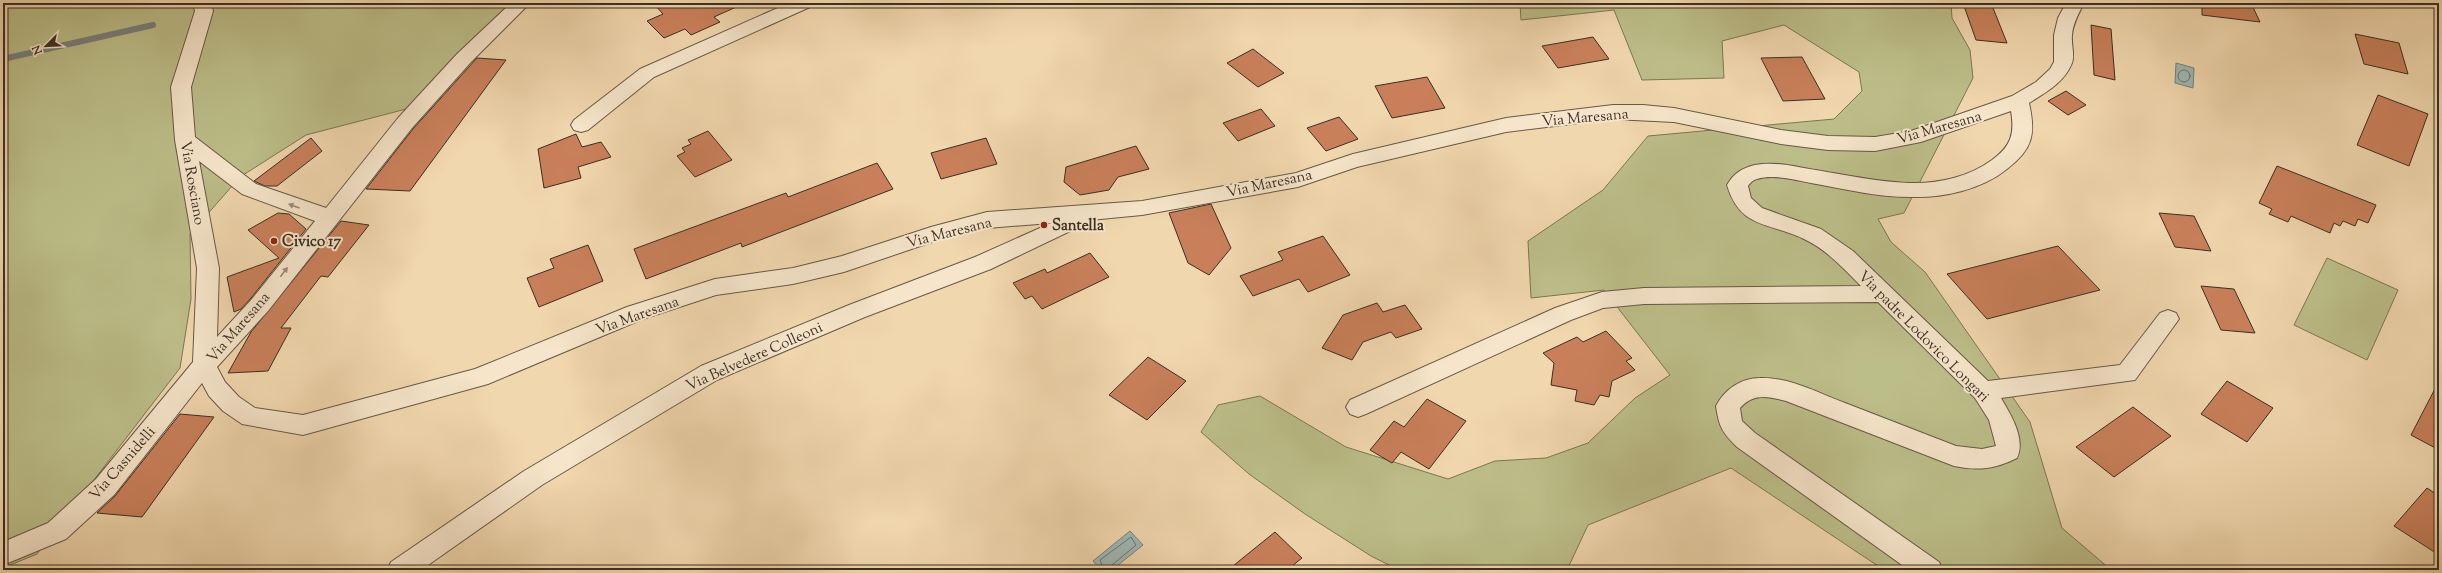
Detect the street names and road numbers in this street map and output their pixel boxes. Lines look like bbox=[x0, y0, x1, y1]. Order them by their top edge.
street label: Via Maresana bbox=[1541, 104, 1630, 133]
street label: Via Maresana bbox=[1895, 106, 1984, 151]
street label: Via Rosciano bbox=[174, 140, 209, 227]
street label: Via Maresana bbox=[1224, 165, 1314, 204]
street label: Via Maresana bbox=[904, 213, 994, 254]
street label: Via padre Lodovico Longari bbox=[1853, 267, 1993, 407]
street label: Via Maresana bbox=[203, 288, 276, 368]
street label: Via Maresana bbox=[593, 292, 682, 341]
street label: Via Belvedere Colleoni bbox=[683, 318, 826, 397]
street label: Via Casnidelli bbox=[85, 423, 161, 505]

